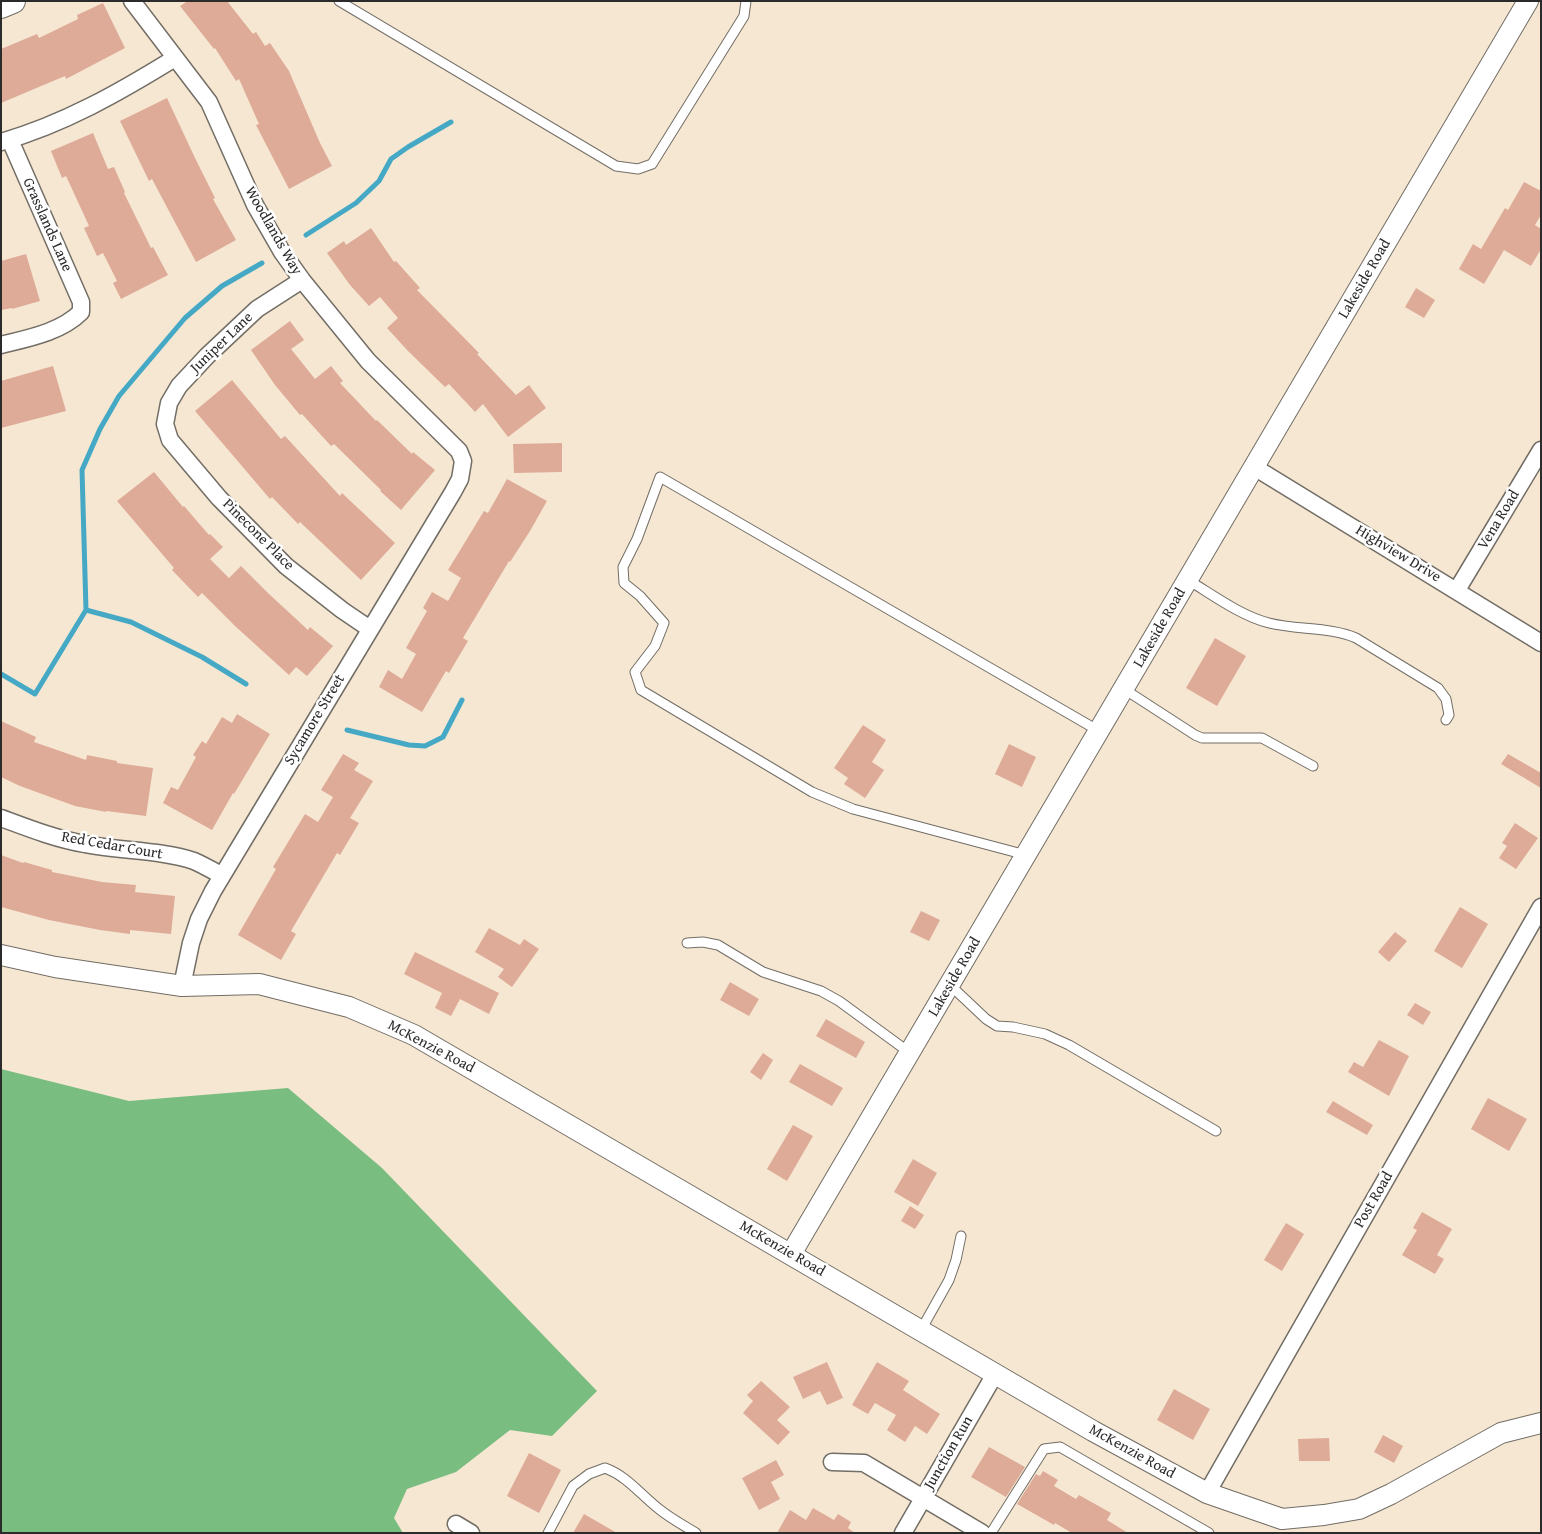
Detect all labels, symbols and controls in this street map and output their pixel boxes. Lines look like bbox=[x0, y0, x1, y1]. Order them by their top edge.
street label: Grasslands Lane bbox=[18, 175, 76, 275]
street label: Woodlands Way bbox=[240, 184, 306, 278]
street label: Lakeside Road bbox=[1335, 236, 1395, 322]
street label: Juniper Lane bbox=[187, 309, 257, 377]
street label: Vena Road bbox=[1474, 487, 1524, 553]
street label: Pinecone Place bbox=[218, 495, 298, 575]
street label: Highview Drive bbox=[1352, 521, 1444, 587]
street label: Lakeside Road bbox=[1130, 585, 1190, 671]
street label: Sycamore Street bbox=[281, 671, 349, 769]
street label: Red Cedar Court bbox=[60, 828, 164, 864]
street label: Lakeside Road bbox=[925, 934, 985, 1020]
street label: McKenzie Road bbox=[384, 1017, 478, 1077]
street label: Post Road bbox=[1351, 1169, 1397, 1231]
street label: McKenzie Road bbox=[736, 1217, 828, 1281]
street label: Junction Run bbox=[921, 1413, 977, 1493]
street label: McKenzie Road bbox=[1086, 1421, 1178, 1483]

